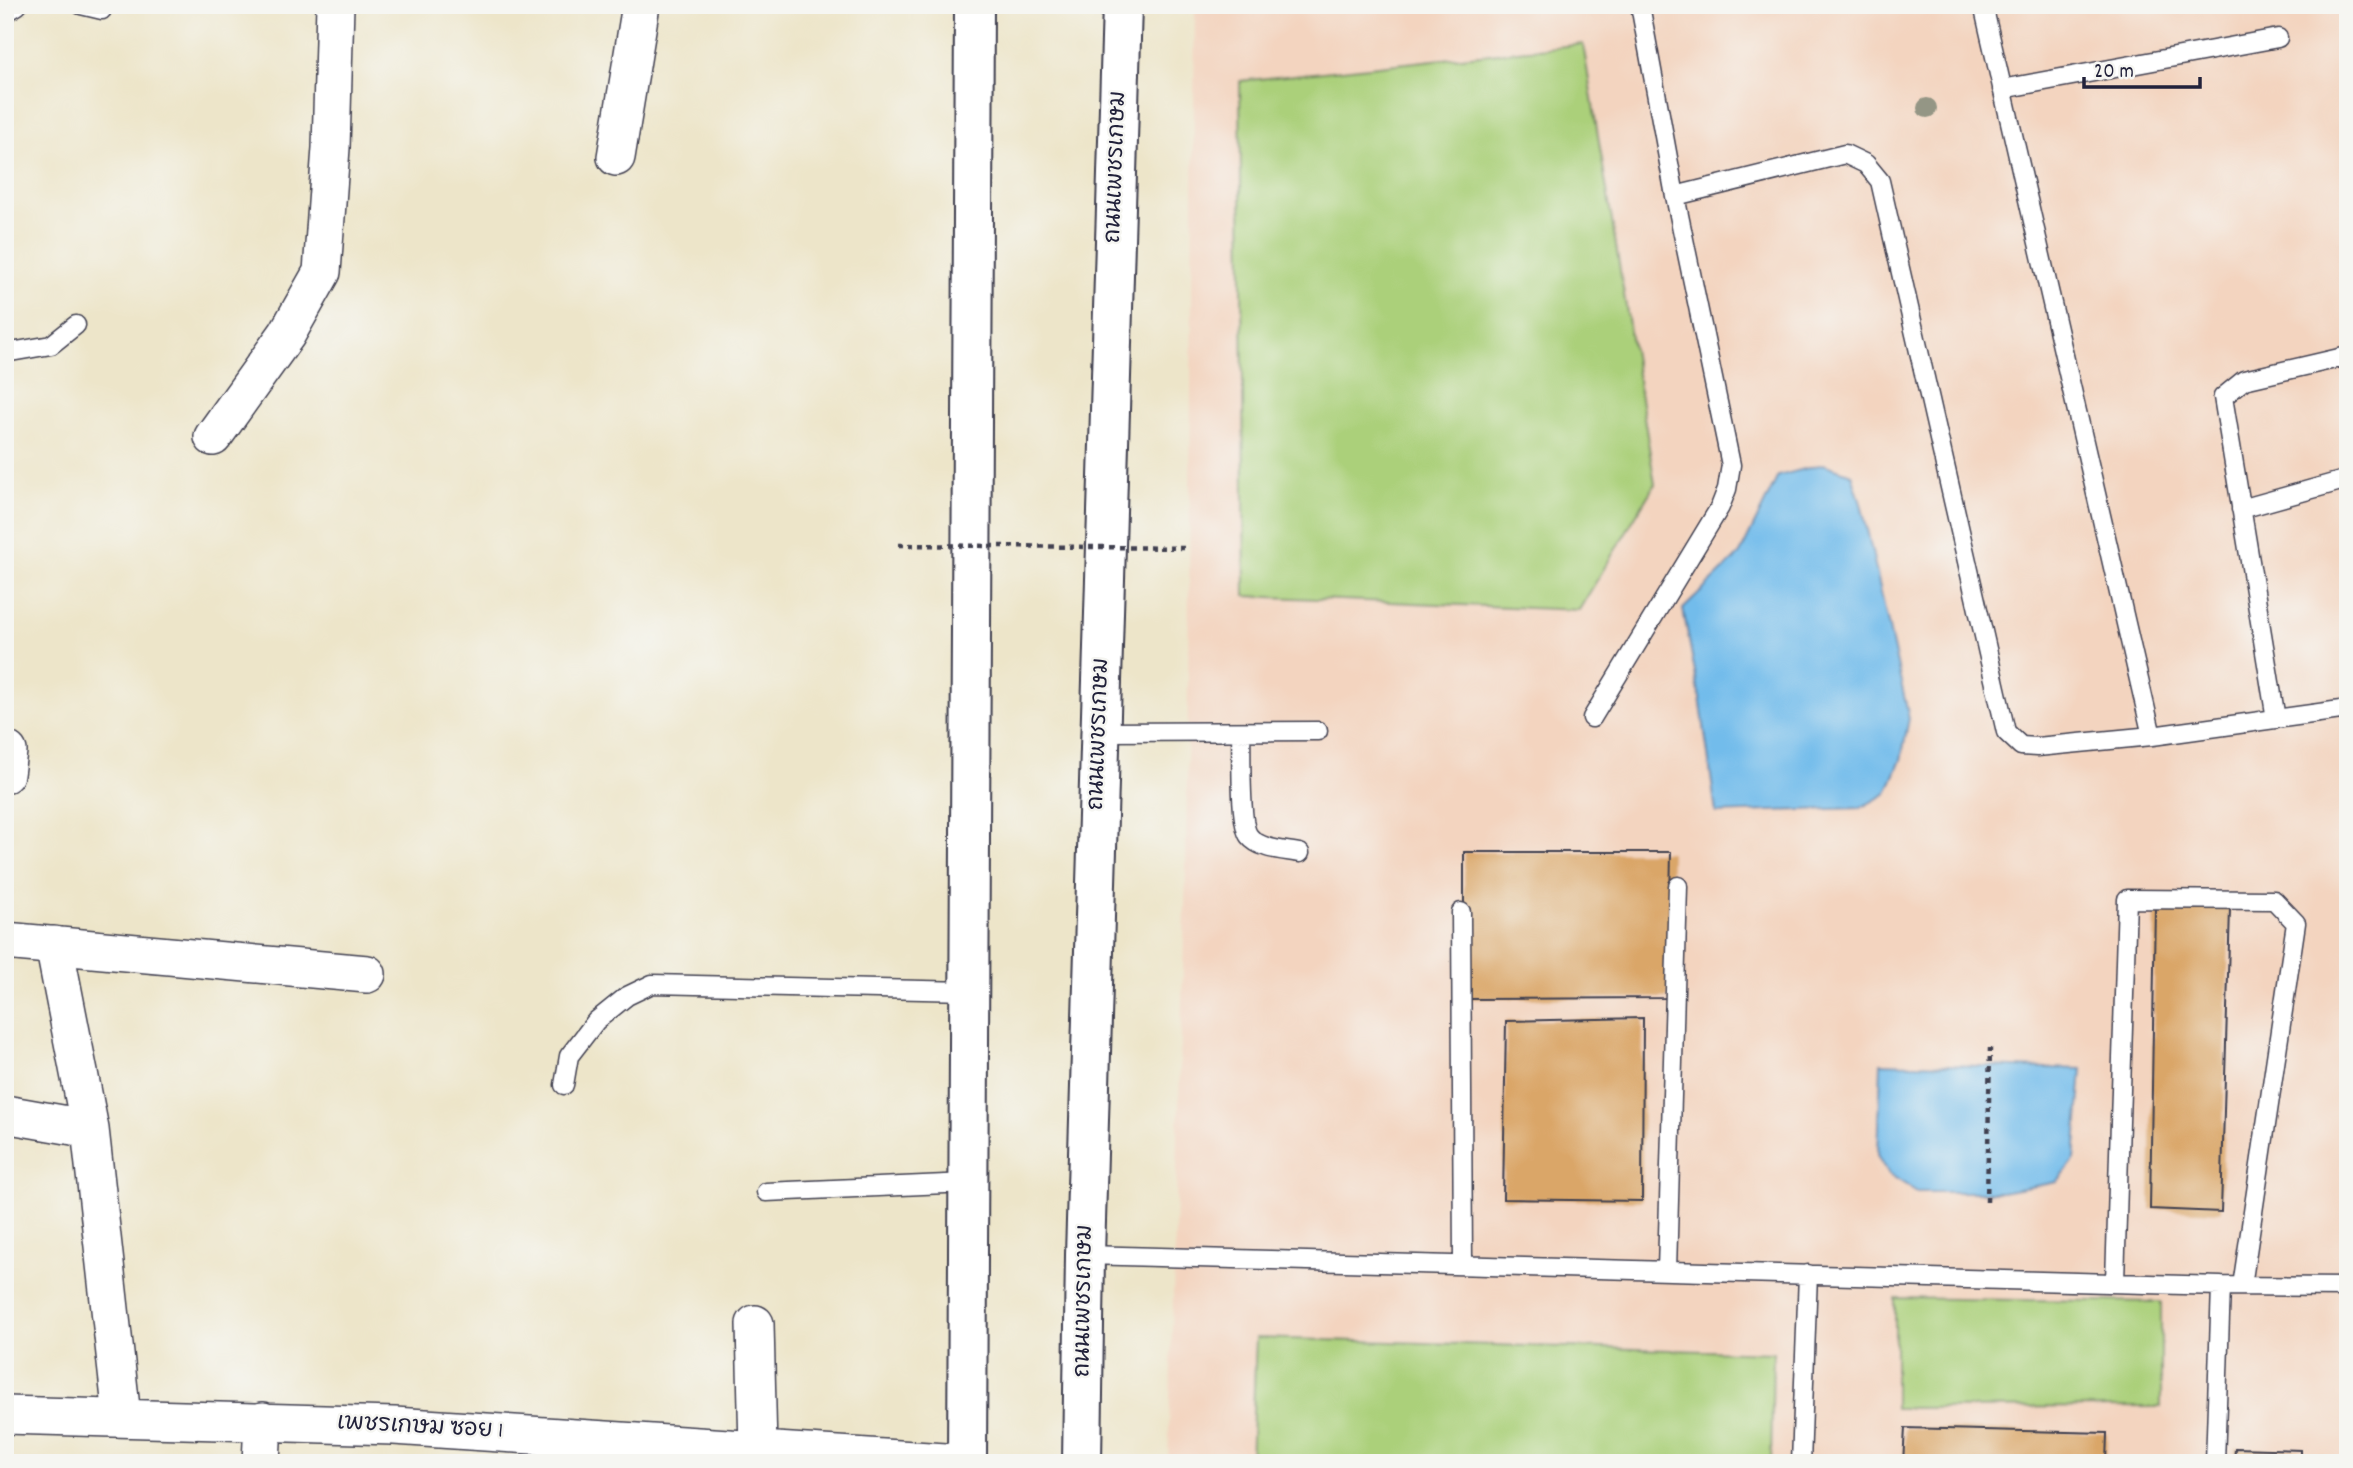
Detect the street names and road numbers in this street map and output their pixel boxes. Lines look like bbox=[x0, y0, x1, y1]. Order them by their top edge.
street label: ถนนเพชรเกษม bbox=[1098, 90, 1136, 244]
street label: ถนนเพชรเกษม bbox=[1081, 657, 1119, 811]
street label: ถนนเพชรเกษม bbox=[1067, 1224, 1103, 1378]
street label: เพชรเกษม ซอย 1 bbox=[336, 1407, 504, 1449]

